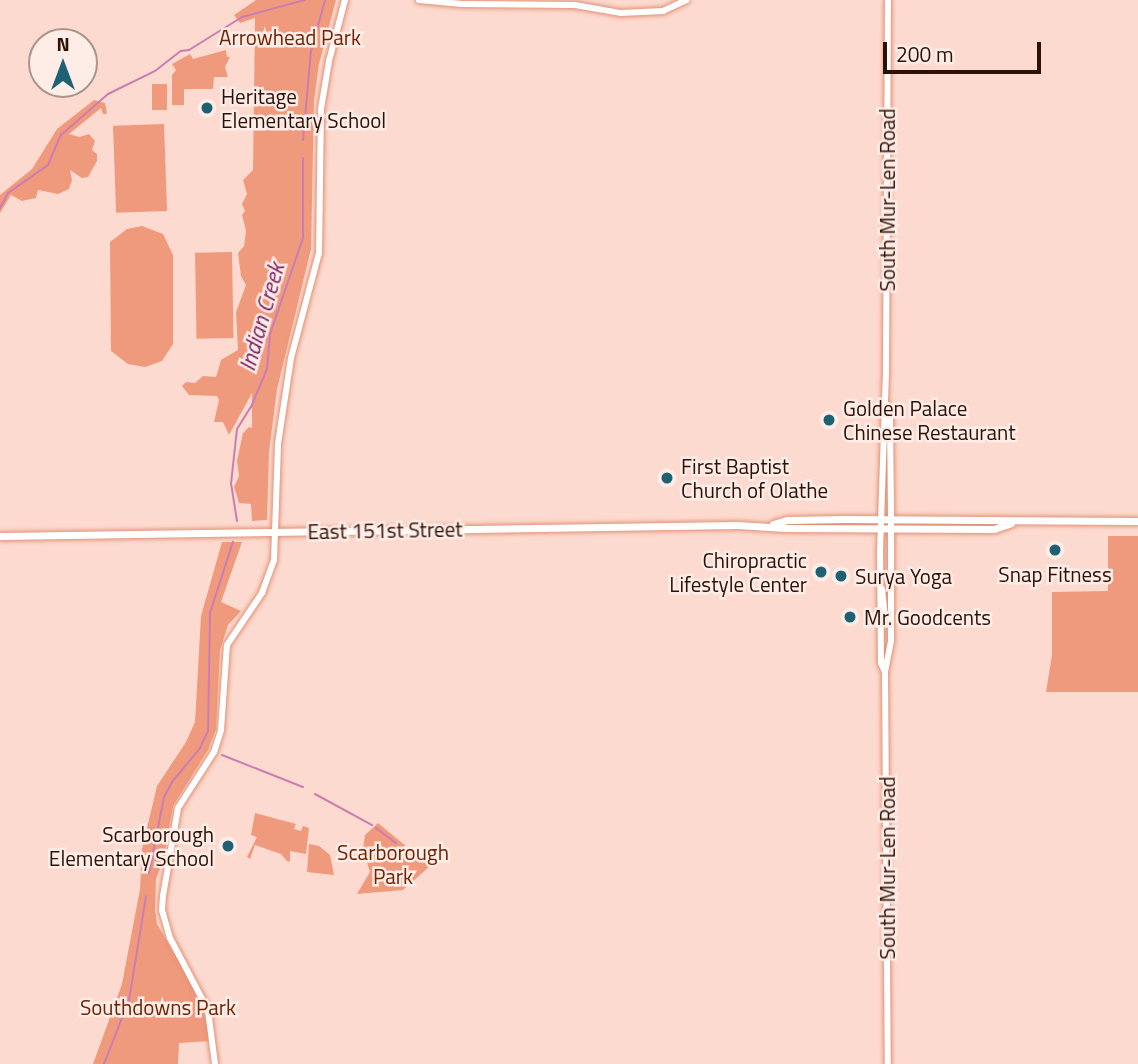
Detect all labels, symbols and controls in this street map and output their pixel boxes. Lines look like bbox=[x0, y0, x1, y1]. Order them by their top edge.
park label: Arrowhead Park bbox=[219, 24, 361, 50]
north arrow bbox=[28, 28, 98, 98]
scale bar bbox=[886, 28, 1044, 72]
text: N bbox=[56, 29, 70, 58]
text: 200 m bbox=[896, 38, 953, 70]
place label: Heritage Elementary School bbox=[221, 83, 386, 133]
marker: Heritage Elementary School bbox=[199, 100, 215, 116]
street label: South Mur-Len Road bbox=[874, 108, 900, 292]
water label: Indian Creek bbox=[233, 260, 291, 374]
place label: Golden Palace Chinese Restaurant bbox=[843, 395, 1016, 445]
marker: Golden Palace Chinese Restaurant bbox=[821, 412, 837, 428]
place label: First Baptist Church of Olathe bbox=[681, 453, 828, 503]
marker: First Baptist Church of Olathe bbox=[659, 470, 675, 486]
street label: East 151st Street bbox=[307, 516, 463, 544]
marker: Snap Fitness bbox=[1047, 542, 1063, 558]
place label: Chiropractic Lifestyle Center bbox=[669, 547, 807, 597]
place label: Snap Fitness bbox=[998, 561, 1112, 587]
place label: Surya Yoga bbox=[855, 563, 952, 589]
marker: Chiropractic Lifestyle Center bbox=[813, 564, 829, 580]
marker: Surya Yoga bbox=[833, 568, 849, 584]
place label: Mr. Goodcents bbox=[864, 604, 991, 630]
marker: Mr. Goodcents bbox=[842, 609, 858, 625]
street label: South Mur-Len Road bbox=[874, 776, 900, 960]
place label: Scarborough Elementary School bbox=[49, 821, 214, 871]
marker: Scarborough Elementary School bbox=[220, 838, 236, 854]
park label: Scarborough Park bbox=[337, 839, 449, 889]
park label: Southdowns Park bbox=[80, 994, 236, 1020]

